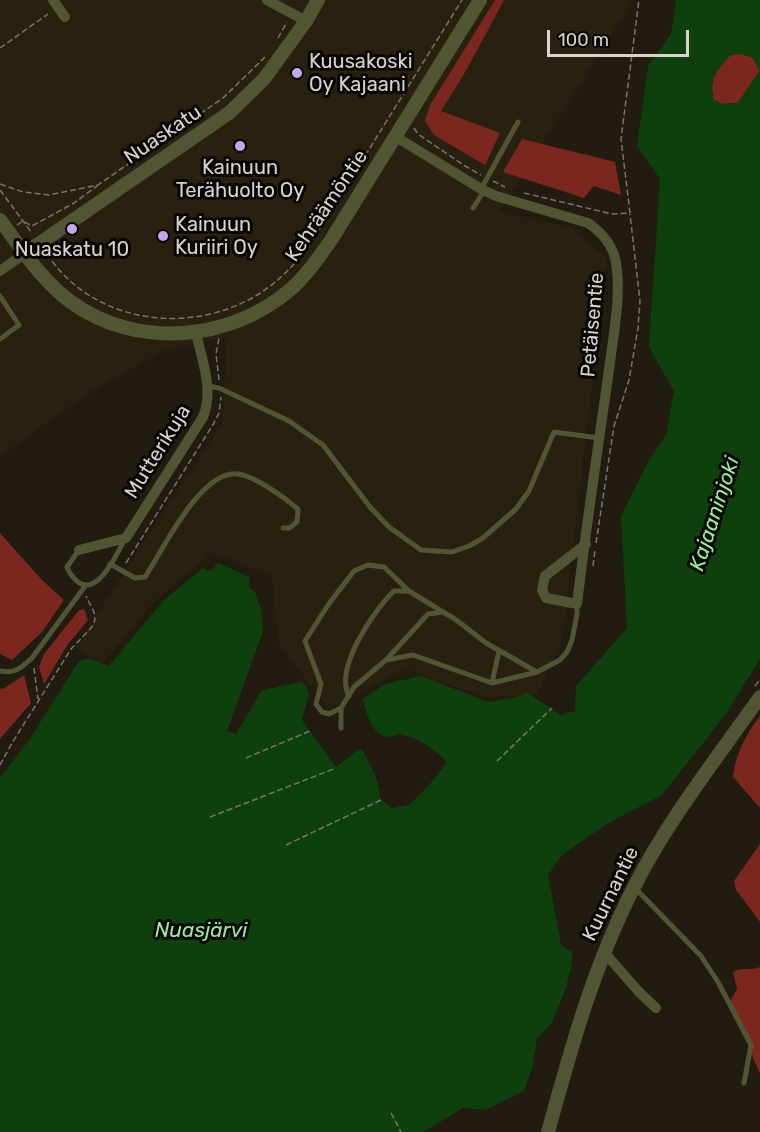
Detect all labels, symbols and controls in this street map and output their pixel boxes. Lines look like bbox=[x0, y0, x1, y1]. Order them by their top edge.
scale bar bbox=[550, 18, 692, 56]
text: 100 m bbox=[558, 29, 609, 51]
place label: Kuusakoski Oy Kajaani bbox=[309, 50, 413, 97]
marker: Kuusakoski Oy Kajaani bbox=[290, 66, 304, 80]
street label: Nuaskatu bbox=[120, 100, 206, 170]
marker: Kainuun Terähuolto Oy bbox=[233, 139, 247, 153]
street label: Kehräämöntie bbox=[281, 146, 373, 266]
place label: Kainuun Terähuolto Oy bbox=[176, 156, 304, 203]
place label: Kainuun Kuriiri Oy bbox=[175, 213, 258, 260]
marker: Nuaskatu 10 bbox=[65, 222, 79, 236]
marker: Kainuun Kuriiri Oy bbox=[156, 229, 170, 243]
place label: Nuaskatu 10 bbox=[15, 238, 129, 262]
street label: Petäisentie bbox=[576, 272, 610, 378]
street label: Mutterikuja bbox=[120, 401, 196, 503]
water label: Kajaaninjoki bbox=[685, 454, 745, 574]
street label: Kuurnantie bbox=[578, 843, 644, 945]
water label: Nuasjärvi bbox=[155, 918, 247, 944]

